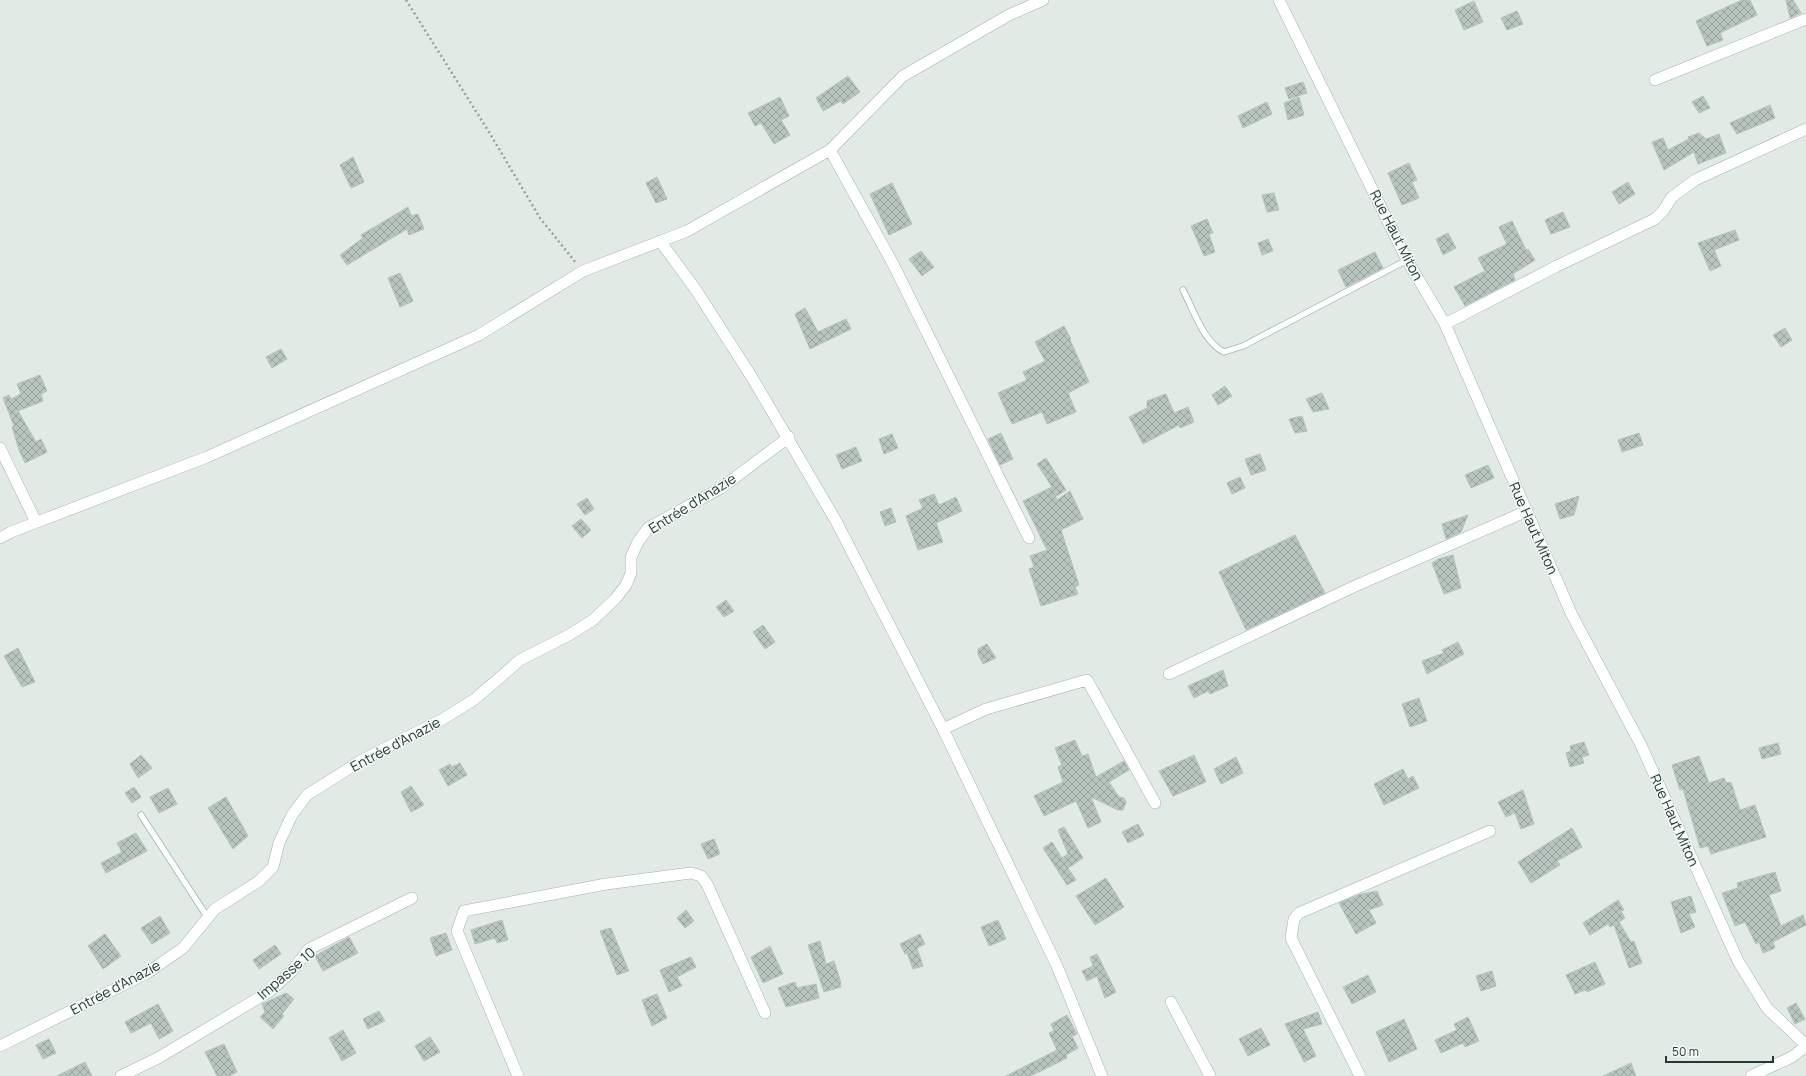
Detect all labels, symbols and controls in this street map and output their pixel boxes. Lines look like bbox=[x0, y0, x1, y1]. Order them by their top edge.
street label: Rue Haut Miton bbox=[1366, 187, 1428, 283]
street label: Entrée d'Anazie bbox=[645, 469, 739, 537]
street label: Rue Haut Miton bbox=[1505, 479, 1563, 577]
street label: Entrée d'Anazie bbox=[347, 712, 443, 776]
street label: Rue Haut Miton bbox=[1646, 771, 1704, 869]
street label: Impasse 10 bbox=[253, 943, 319, 1003]
street label: Entrée d'Anazie bbox=[67, 955, 163, 1019]
scale bar bbox=[1666, 1038, 1773, 1064]
text: 50 m bbox=[1672, 1043, 1699, 1060]

